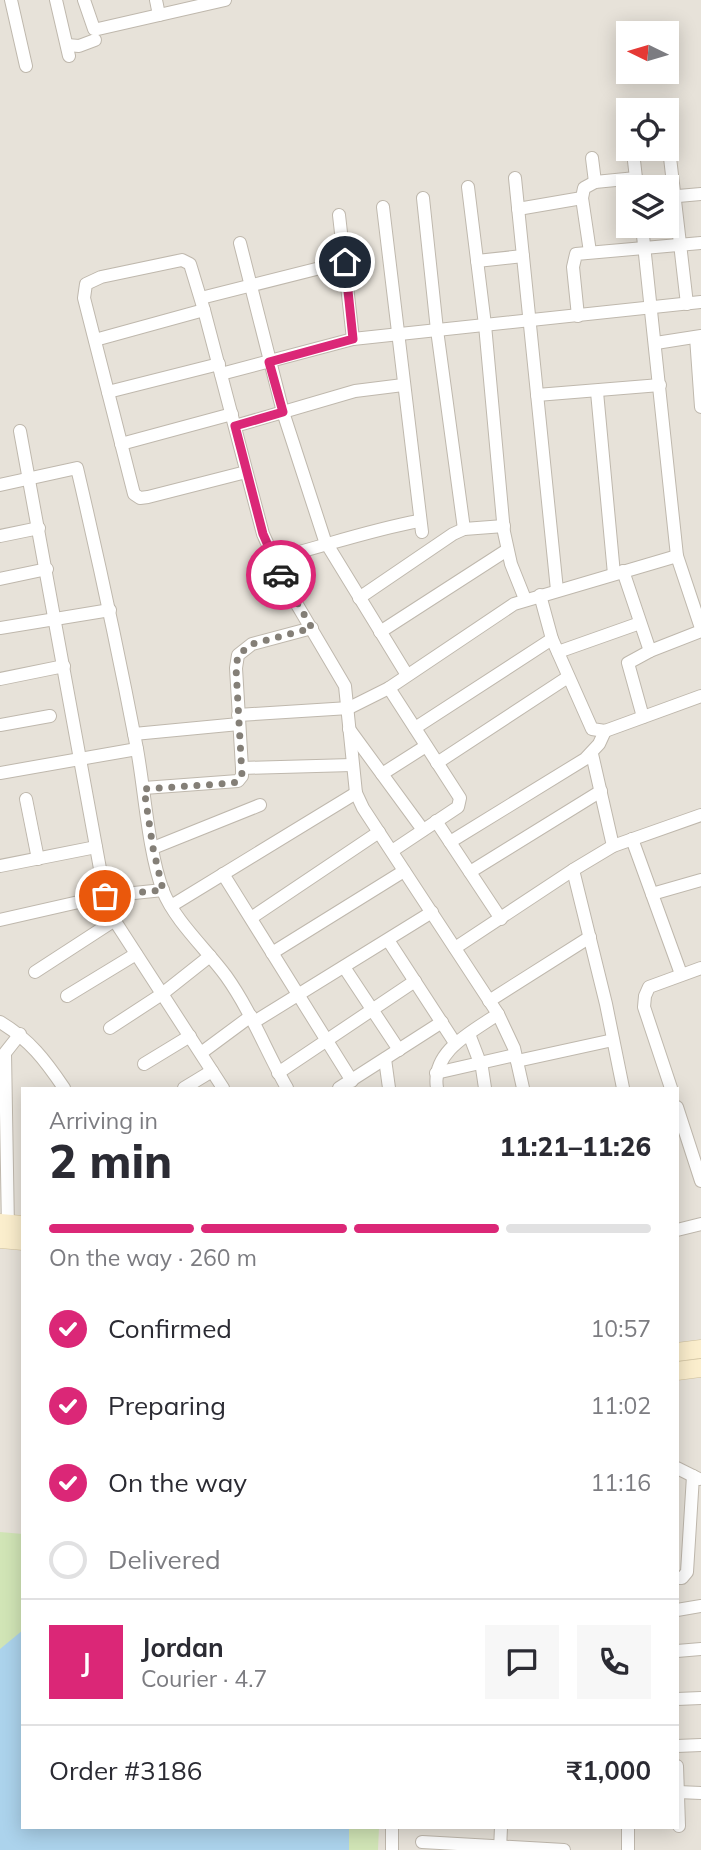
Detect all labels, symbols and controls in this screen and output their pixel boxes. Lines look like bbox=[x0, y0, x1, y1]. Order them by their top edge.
north arrow bbox=[616, 21, 679, 84]
map controls bbox=[616, 21, 679, 238]
button: locate bbox=[616, 98, 679, 161]
button: layers bbox=[616, 175, 679, 238]
pin bbox=[315, 232, 375, 292]
icon: home bbox=[326, 243, 364, 281]
courier bbox=[246, 540, 316, 610]
icon: car bbox=[262, 556, 300, 594]
pin bbox=[75, 866, 135, 926]
icon: bag bbox=[86, 877, 124, 915]
text: Arriving in bbox=[49, 1106, 158, 1135]
text: 11:21–11:26 bbox=[500, 1130, 651, 1163]
text: 2 min bbox=[49, 1132, 172, 1190]
text: On the way · 260 m bbox=[49, 1243, 257, 1272]
icon: check bbox=[49, 1310, 87, 1348]
text: Confirmed bbox=[108, 1312, 232, 1345]
text: 10:57 bbox=[591, 1314, 651, 1343]
icon: check bbox=[49, 1387, 87, 1425]
text: Preparing bbox=[108, 1389, 226, 1422]
text: 11:02 bbox=[591, 1391, 651, 1420]
icon: check bbox=[49, 1464, 87, 1502]
text: On the way bbox=[108, 1466, 247, 1499]
text: 11:16 bbox=[591, 1468, 651, 1497]
text: Delivered bbox=[108, 1543, 221, 1576]
button: chat bbox=[485, 1625, 559, 1699]
button: phone bbox=[577, 1625, 651, 1699]
text: Jordan bbox=[141, 1631, 224, 1664]
text: J bbox=[81, 1646, 91, 1679]
text: Courier · 4.7 bbox=[141, 1664, 267, 1693]
text: Order #3186 bbox=[49, 1754, 202, 1787]
text: ₹1,000 bbox=[567, 1754, 651, 1787]

